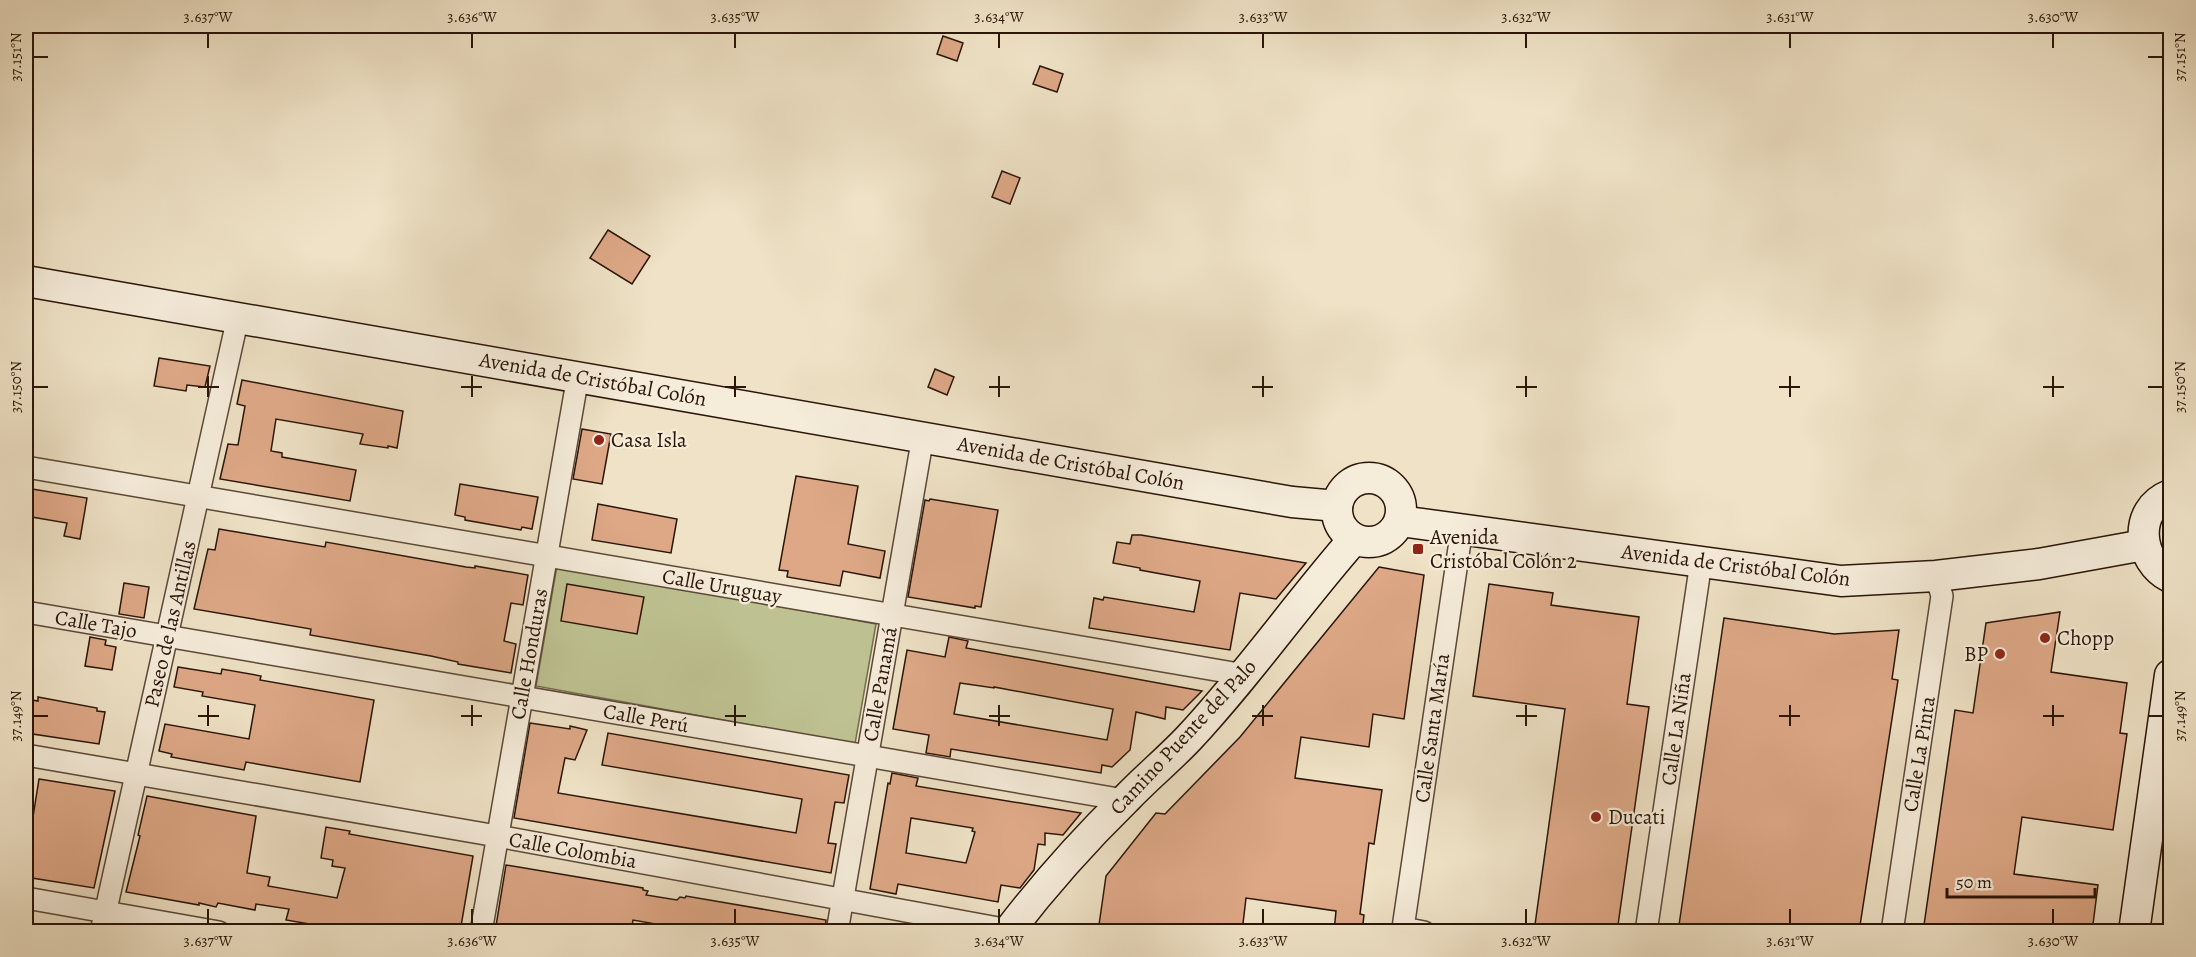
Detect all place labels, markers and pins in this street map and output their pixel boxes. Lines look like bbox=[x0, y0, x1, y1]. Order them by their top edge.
place label: Casa Isla bbox=[611, 426, 687, 454]
marker: Casa Isla bbox=[592, 433, 606, 447]
place label: Avenida Cristóbal Colón 2 bbox=[1429, 523, 1577, 575]
marker: Avenida Cristóbal Colón 2 bbox=[1411, 542, 1425, 556]
place label: Chopp bbox=[2057, 624, 2114, 652]
marker: Chopp bbox=[2038, 631, 2052, 645]
place label: BP bbox=[1964, 640, 1988, 668]
marker: BP bbox=[1993, 647, 2007, 661]
place label: Ducati bbox=[1608, 803, 1666, 831]
marker: Ducati bbox=[1589, 810, 1603, 824]

